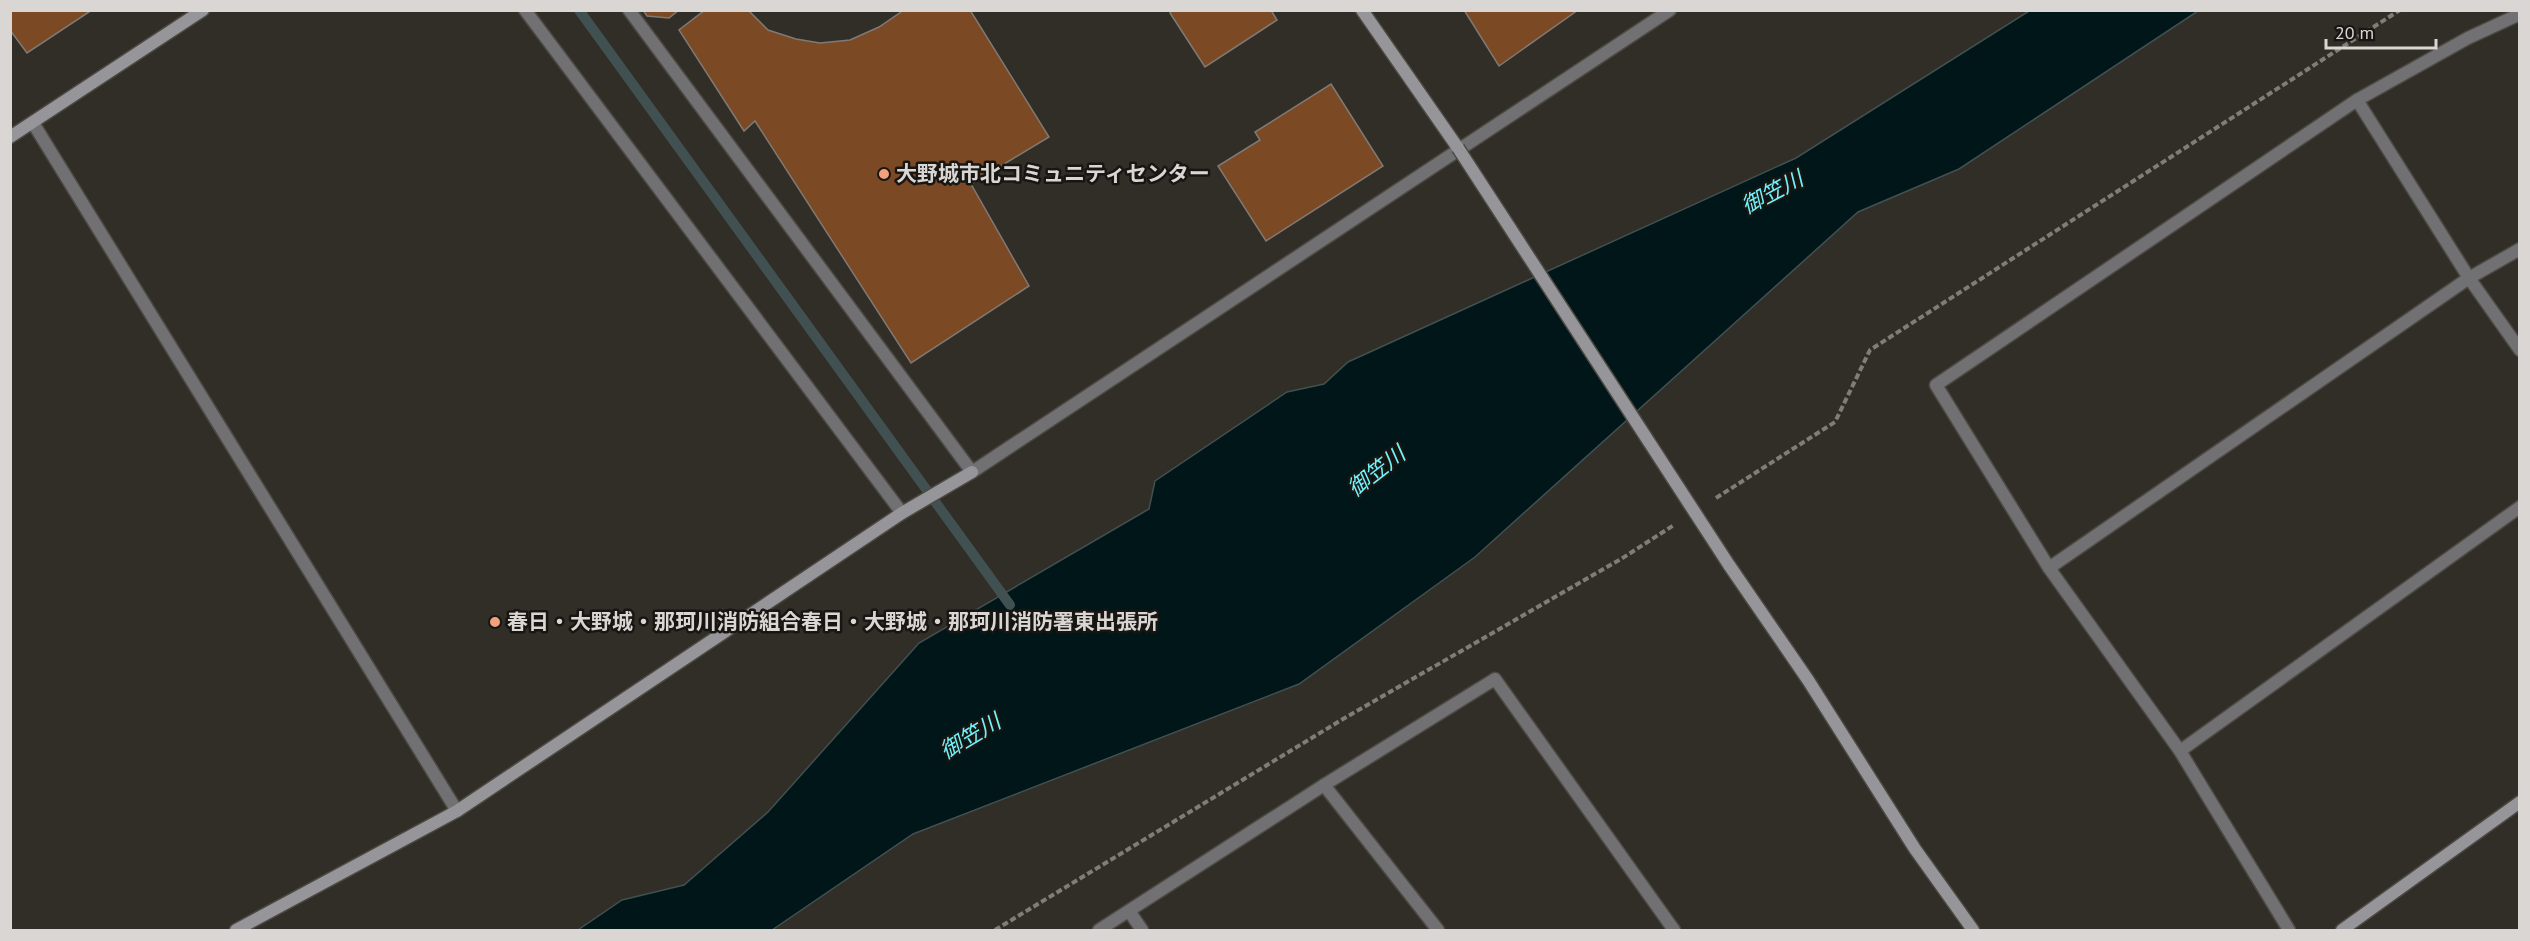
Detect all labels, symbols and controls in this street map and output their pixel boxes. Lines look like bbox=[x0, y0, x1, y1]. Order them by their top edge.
scale bar bbox=[2326, 12, 2436, 50]
text: 20 m bbox=[2335, 21, 2374, 44]
place label: 大野城市北コミュニティセンター bbox=[896, 160, 1210, 187]
water label: 御笠川 bbox=[1736, 163, 1809, 220]
marker: 大野城市北コミュニティセンター bbox=[877, 167, 891, 181]
water label: 御笠川 bbox=[1341, 438, 1412, 502]
place label: 春日・大野城・那珂川消防組合春日・大野城・那珂川消防署東出張所 bbox=[507, 608, 1158, 635]
marker: 春日・大野城・那珂川消防組合春日・大野城・那珂川消防署東出張所 bbox=[488, 615, 502, 629]
water label: 御笠川 bbox=[934, 706, 1007, 765]

